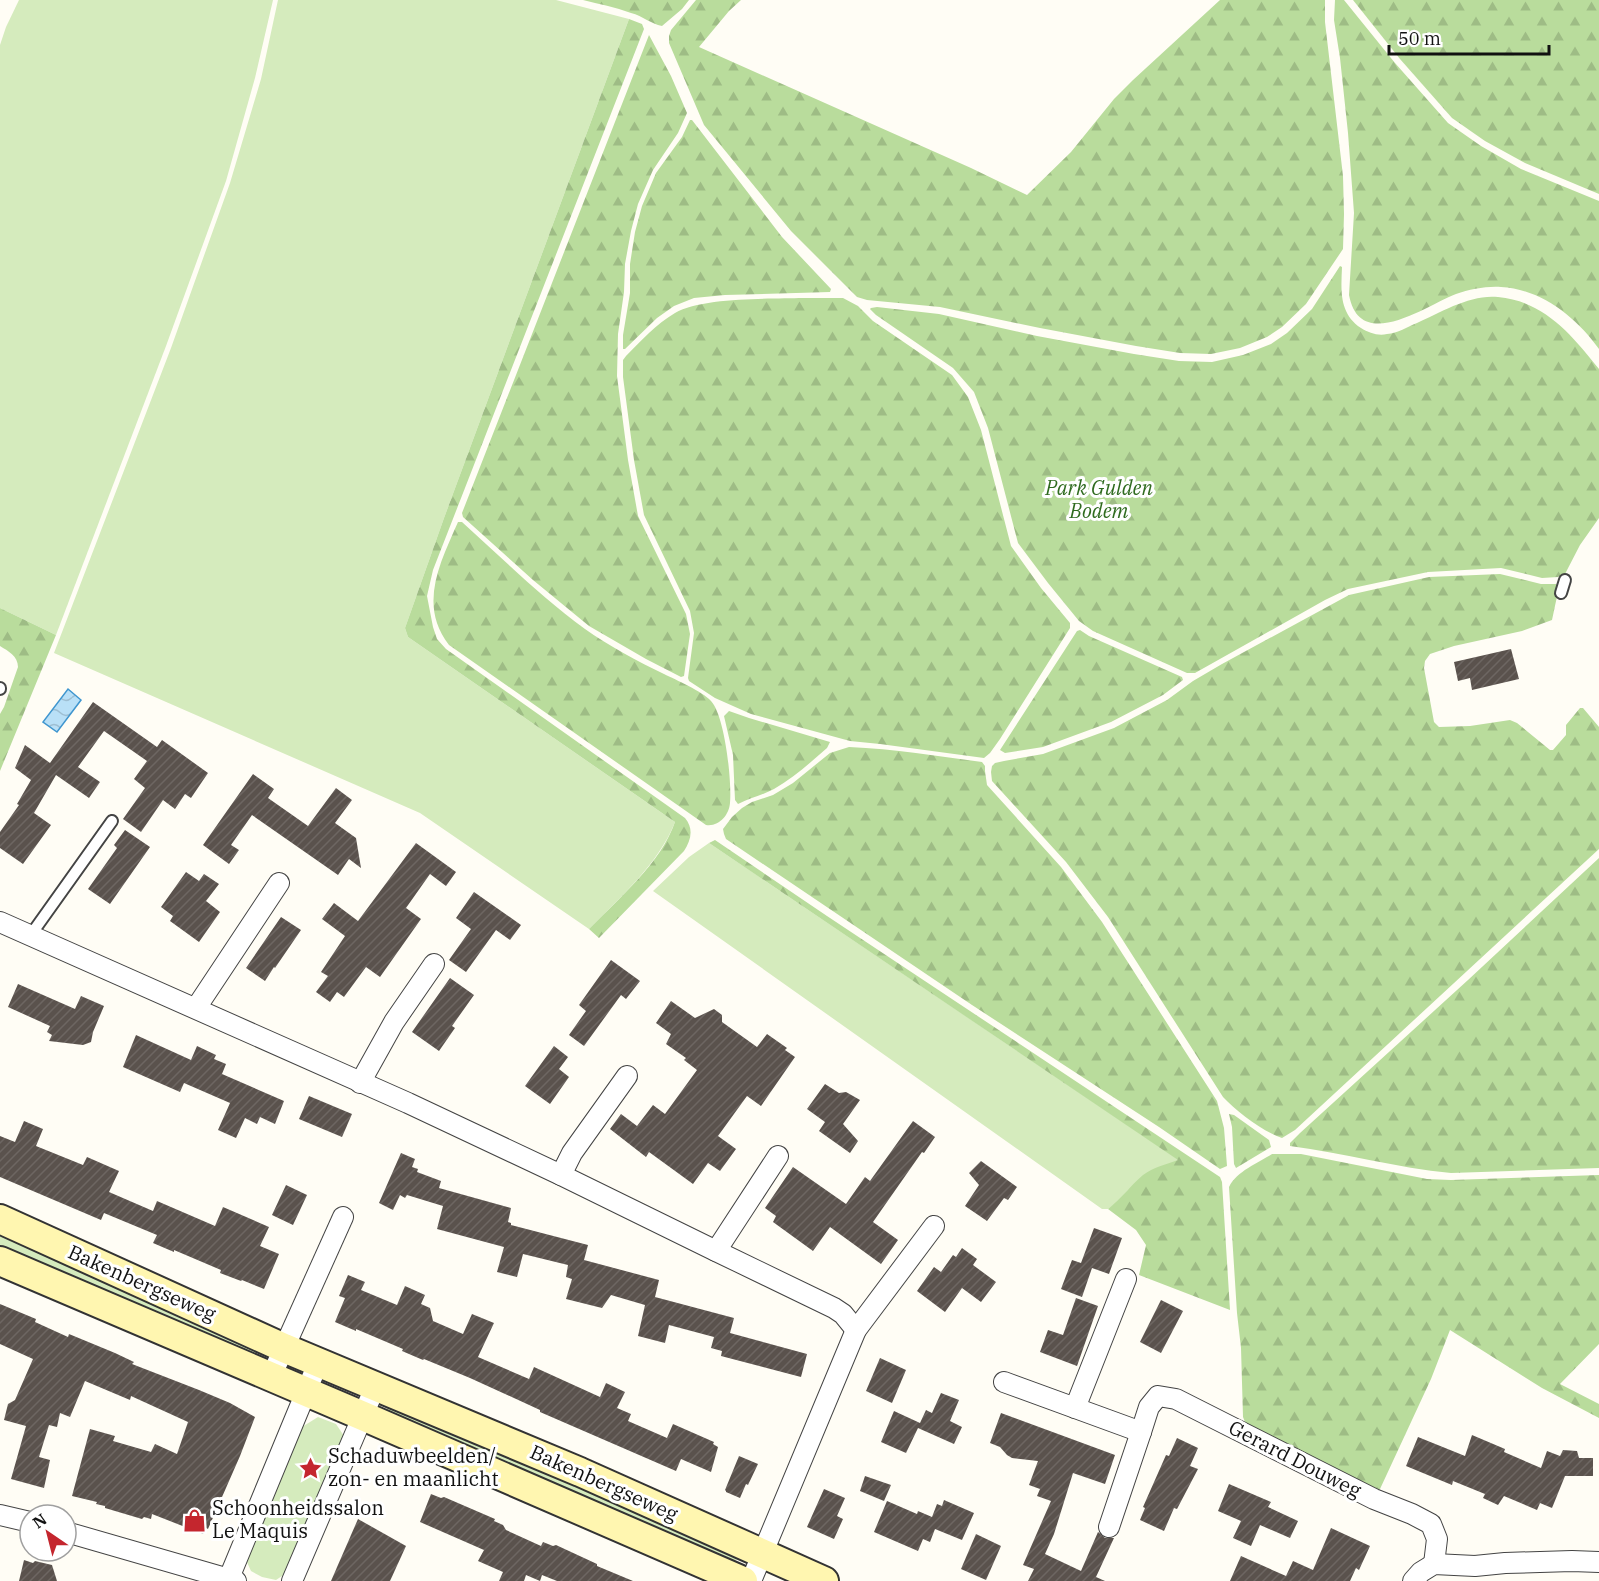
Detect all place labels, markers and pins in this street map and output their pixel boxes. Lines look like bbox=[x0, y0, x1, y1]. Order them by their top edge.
place label: Schaduwbeelden/ zon- en maanlicht bbox=[328, 1442, 499, 1492]
place icon: Schaduwbeelden/ zon- en maanlicht bbox=[297, 1455, 323, 1481]
place label: Schoonheidssalon Le Maquis bbox=[212, 1494, 384, 1544]
shop icon: Schoonheidssalon Le Maquis bbox=[181, 1507, 207, 1533]

